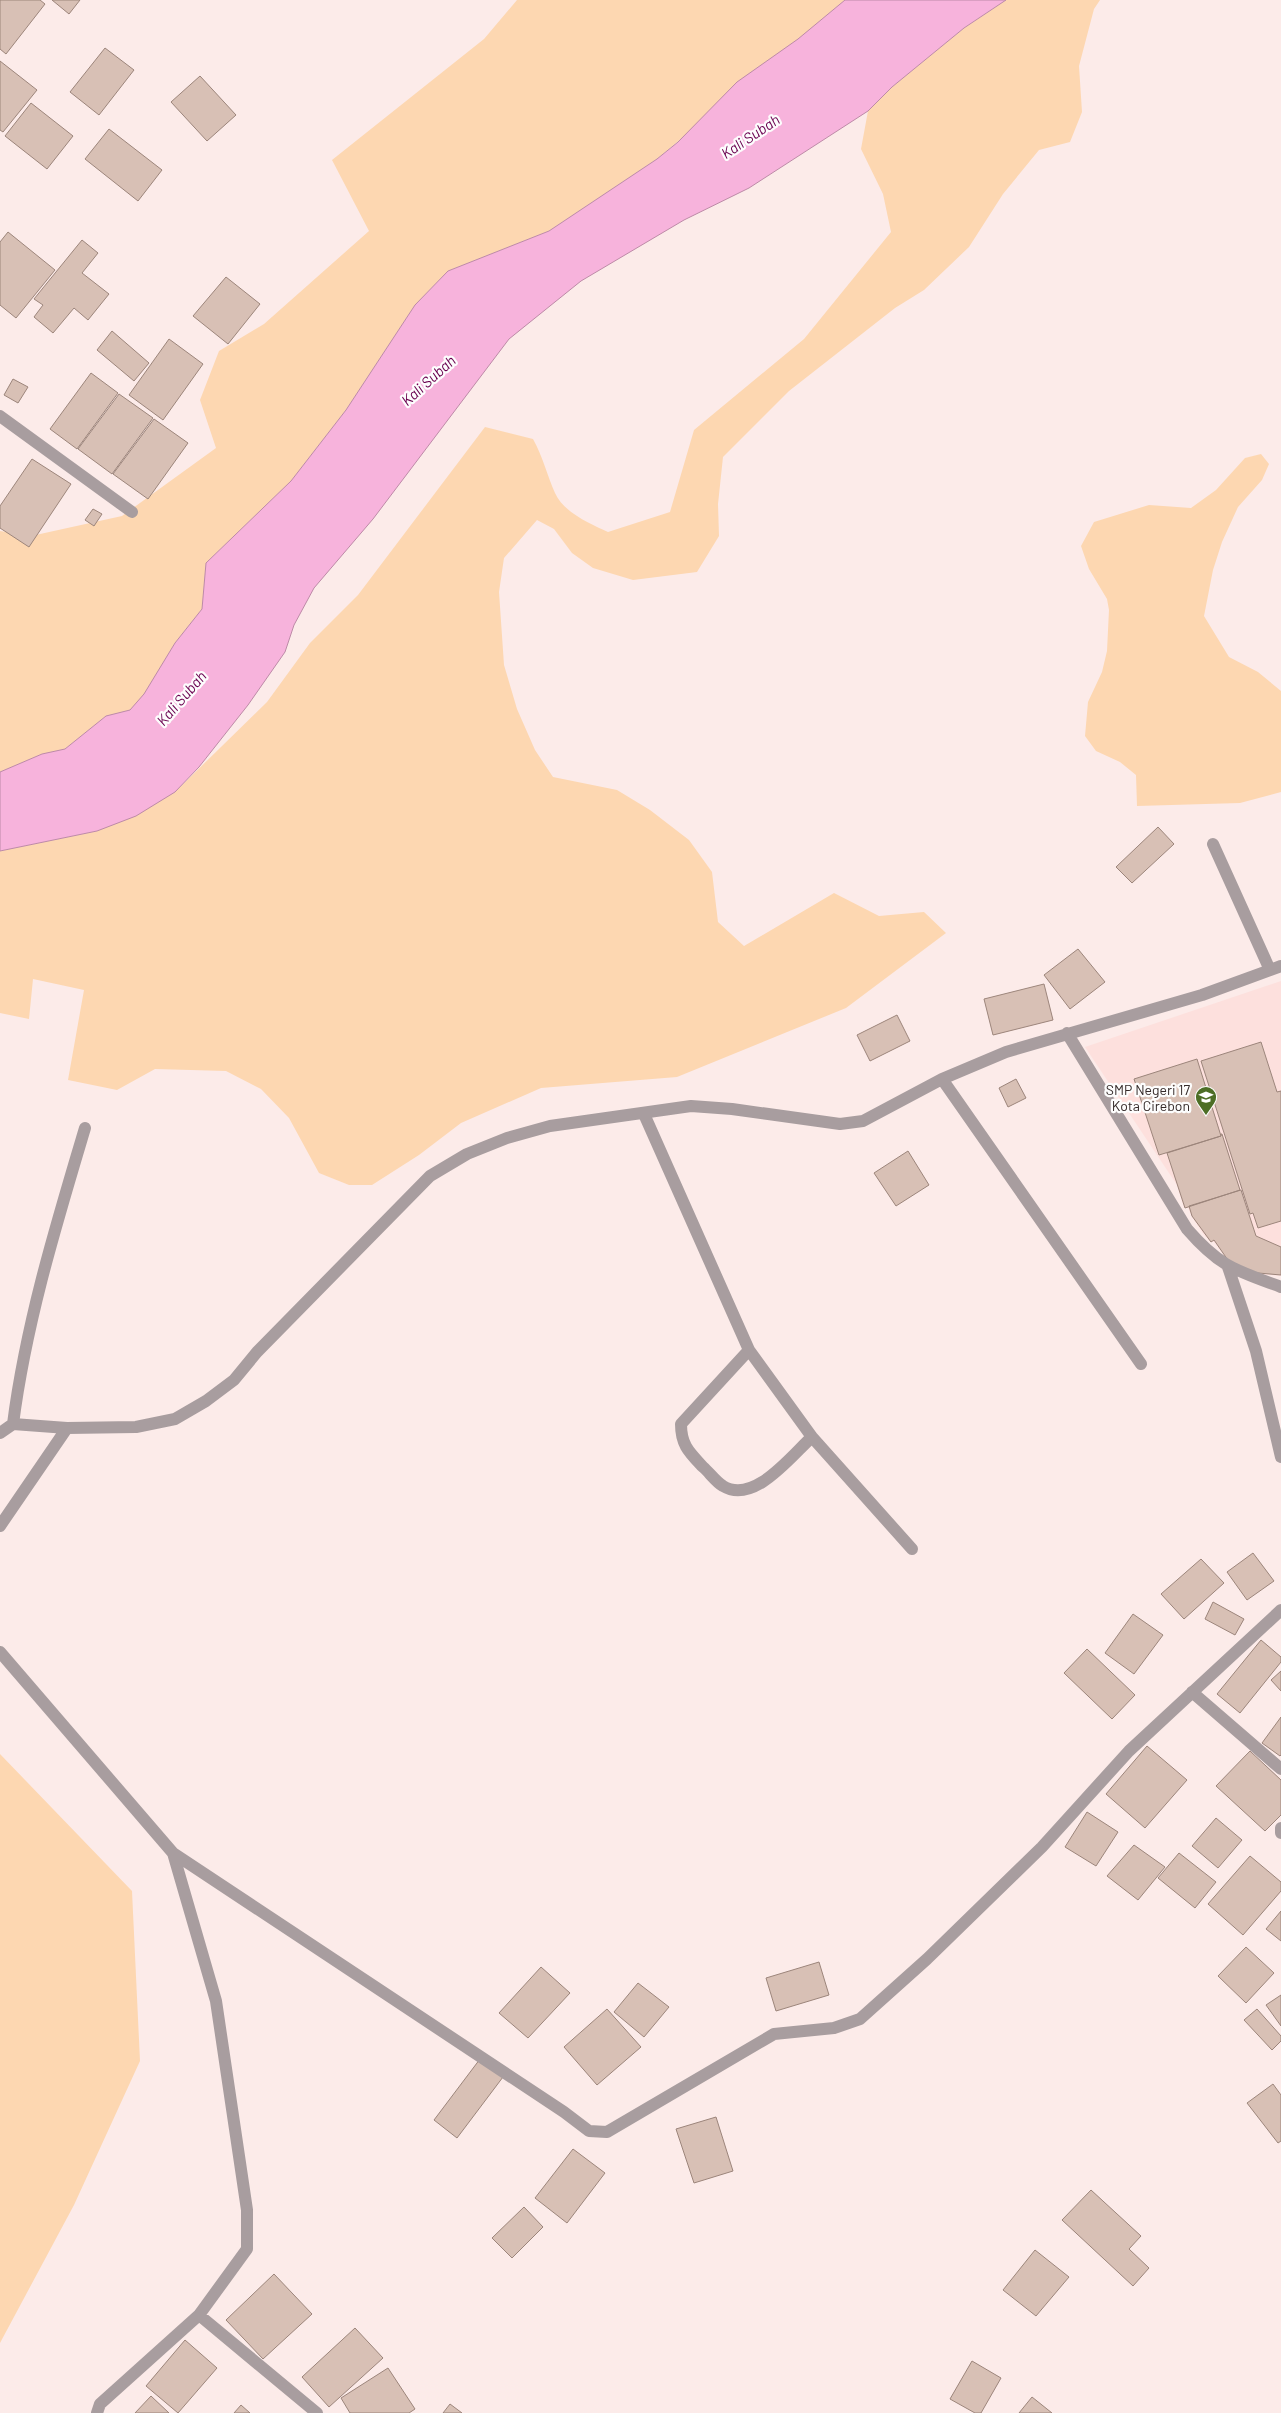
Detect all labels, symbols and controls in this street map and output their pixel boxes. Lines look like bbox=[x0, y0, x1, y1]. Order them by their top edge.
water label: Kali Subah bbox=[717, 110, 783, 162]
water label: Kali Subah bbox=[397, 351, 459, 409]
water label: Kali Subah bbox=[152, 667, 210, 729]
place label: SMP Negeri 17 Kota Cirebon bbox=[1106, 1081, 1190, 1114]
school or university icon: SMP Negeri 17 Kota Cirebon bbox=[1194, 1085, 1218, 1116]

